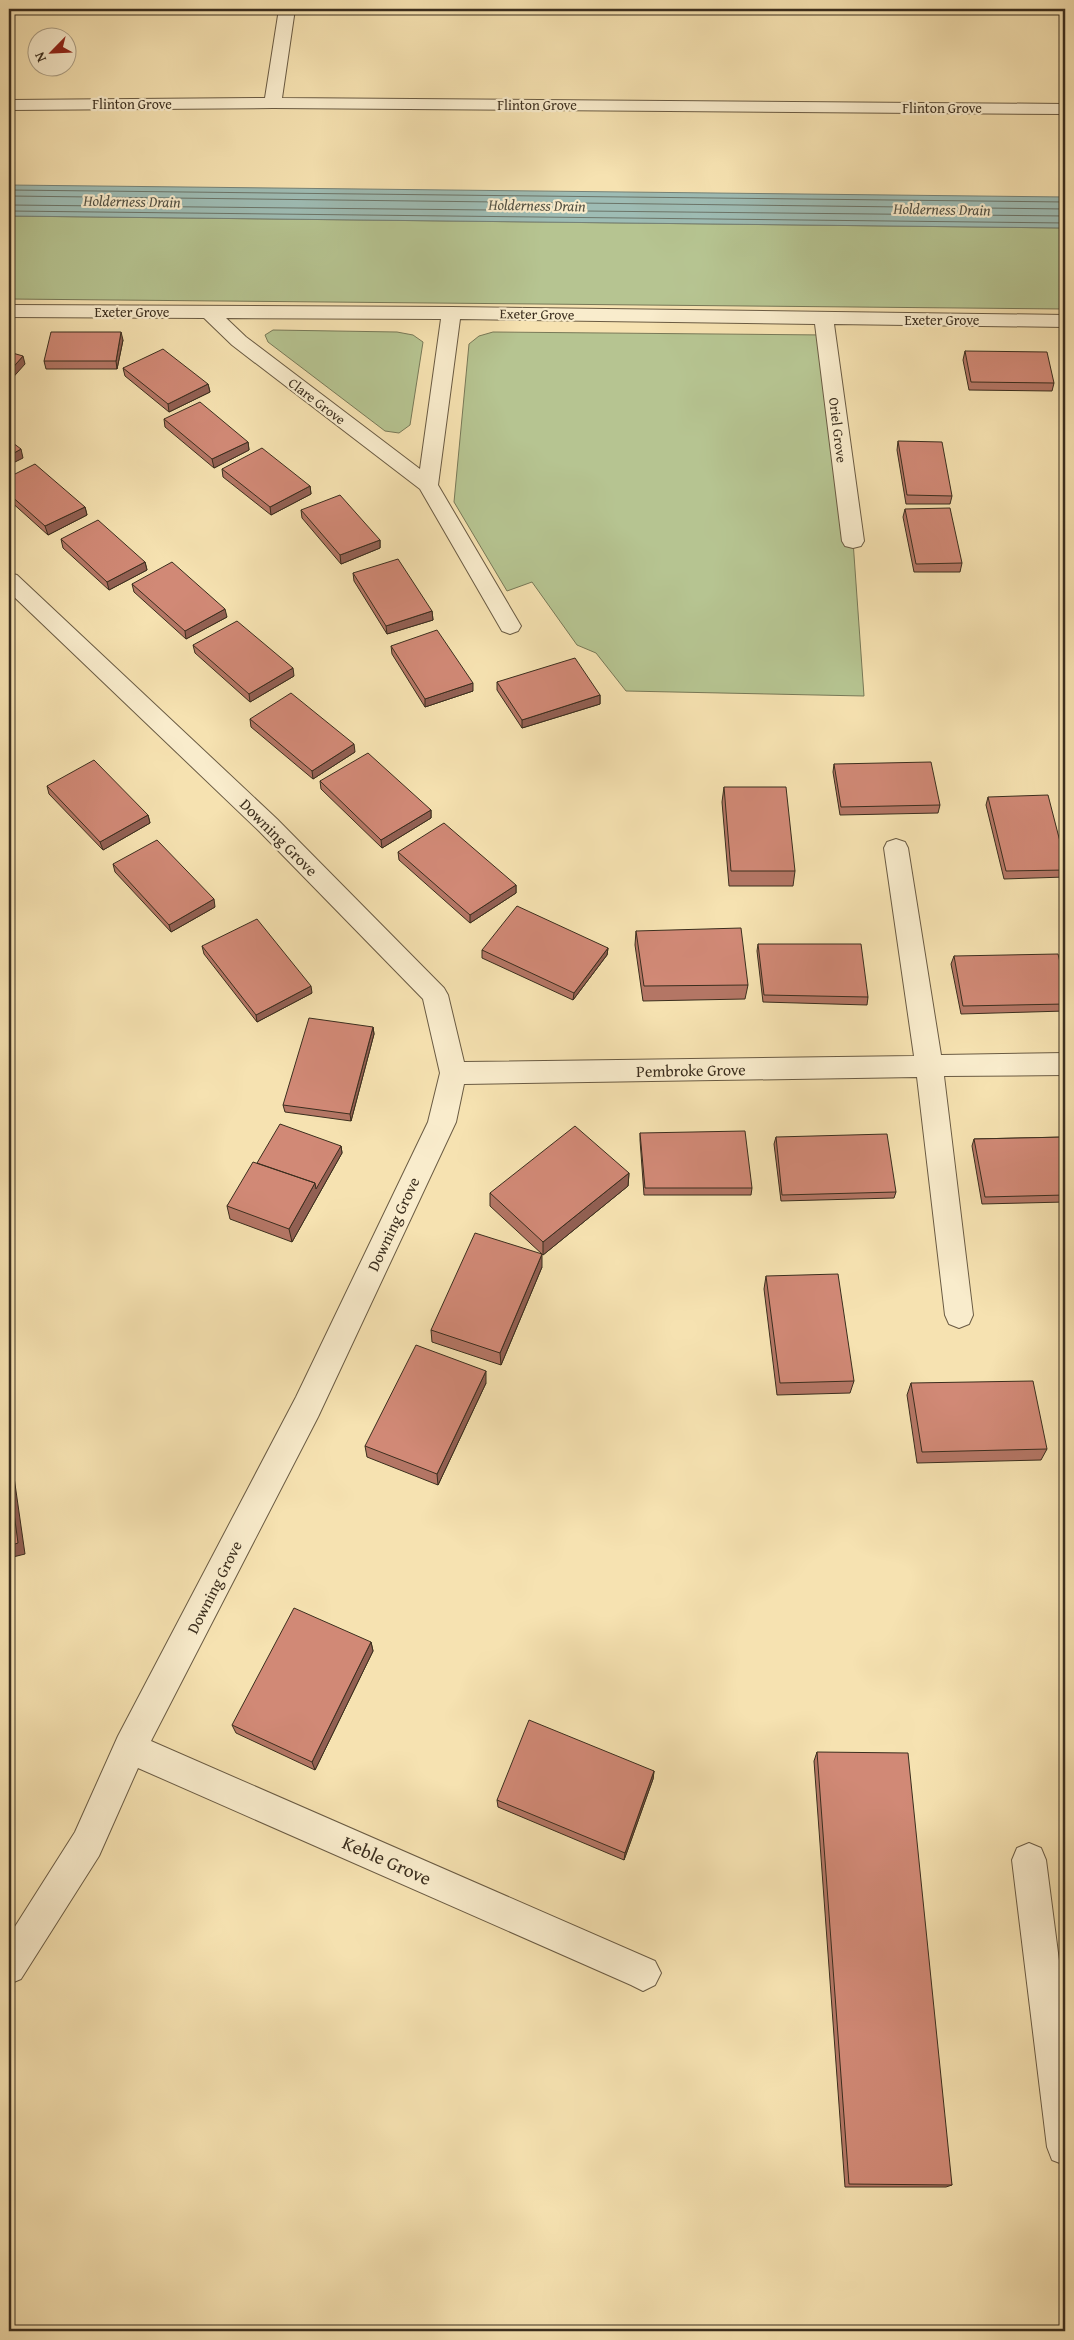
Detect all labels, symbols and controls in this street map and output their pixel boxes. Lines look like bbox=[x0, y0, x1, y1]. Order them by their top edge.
north arrow bbox=[28, 28, 78, 78]
text: N bbox=[29, 48, 51, 66]
street label: Flinton Grove bbox=[92, 94, 172, 114]
street label: Flinton Grove bbox=[497, 95, 577, 115]
street label: Flinton Grove bbox=[902, 98, 982, 118]
water label: Holderness Drain bbox=[82, 190, 181, 212]
water label: Holderness Drain bbox=[487, 194, 586, 216]
water label: Holderness Drain bbox=[892, 198, 991, 220]
street label: Exeter Grove bbox=[95, 302, 170, 322]
street label: Exeter Grove bbox=[499, 303, 575, 325]
street label: Exeter Grove bbox=[905, 310, 980, 330]
street label: Clare Grove bbox=[284, 373, 350, 429]
street label: Oriel Grove bbox=[824, 396, 852, 464]
street label: Downing Grove bbox=[235, 793, 323, 881]
street label: Pembroke Grove bbox=[636, 1057, 746, 1083]
street label: Downing Grove bbox=[361, 1173, 425, 1275]
street label: Downing Grove bbox=[180, 1536, 248, 1638]
street label: Keble Grove bbox=[338, 1828, 436, 1892]

